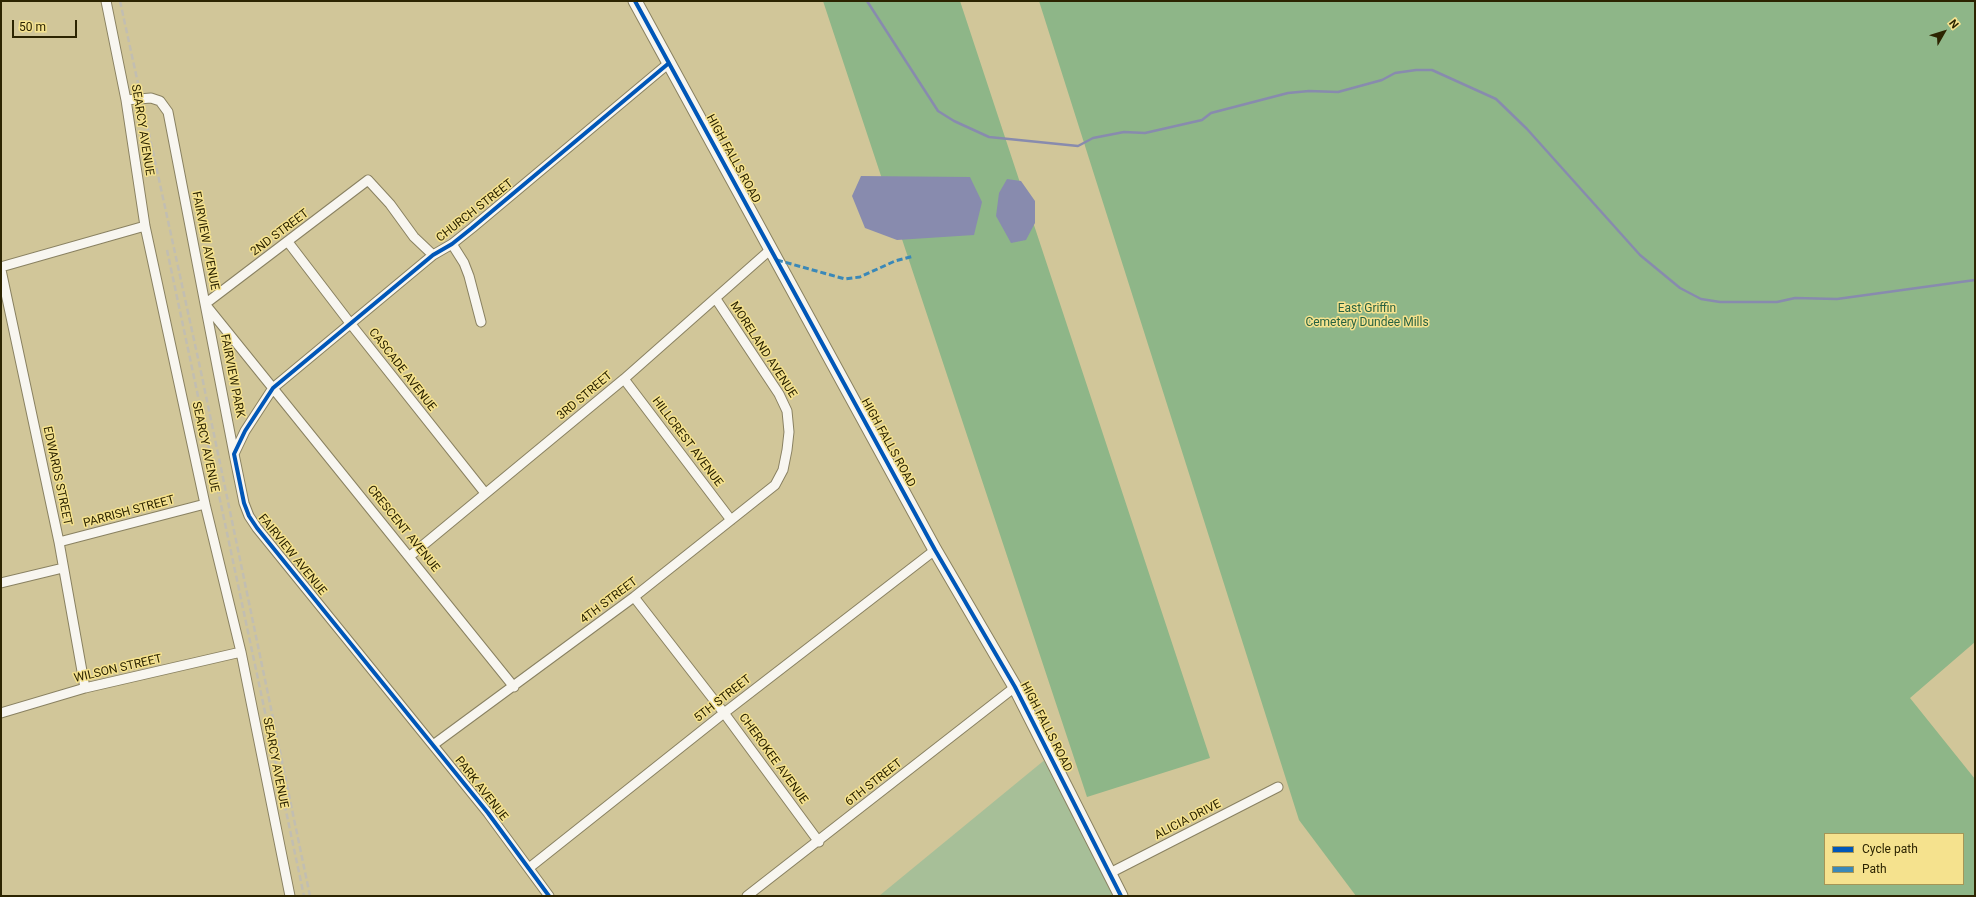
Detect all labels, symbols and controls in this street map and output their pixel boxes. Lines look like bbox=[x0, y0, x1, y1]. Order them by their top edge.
scale bar bbox=[14, 12, 79, 38]
north arrow bbox=[1924, 12, 1964, 52]
text: N bbox=[1946, 17, 1961, 31]
text: 50 m bbox=[19, 20, 46, 34]
street label: SEARCY AVENUE bbox=[128, 83, 156, 177]
street label: HIGH FALLS ROAD bbox=[703, 112, 763, 206]
street label: CHURCH STREET bbox=[434, 177, 516, 245]
street label: FAIRVIEW AVENUE bbox=[188, 190, 222, 292]
street label: 2ND STREET bbox=[248, 207, 312, 259]
street label: MORELAND AVENUE bbox=[727, 299, 799, 401]
park label: East Griffin Cemetery Dundee Mills bbox=[1305, 302, 1429, 330]
street label: CASCADE AVENUE bbox=[365, 326, 439, 414]
street label: FAIRVIEW PARK bbox=[217, 333, 247, 419]
street label: 3RD STREET bbox=[554, 369, 616, 423]
street label: HILLCREST AVENUE bbox=[649, 394, 725, 490]
street label: HIGH FALLS ROAD bbox=[858, 396, 918, 490]
street label: SEARCY AVENUE bbox=[188, 400, 222, 494]
street label: EDWARDS STREET bbox=[39, 425, 75, 527]
street label: CRESCENT AVENUE bbox=[364, 483, 442, 575]
street label: PARRISH STREET bbox=[82, 493, 176, 531]
street label: FAIRVIEW AVENUE bbox=[255, 511, 329, 599]
street label: 4TH STREET bbox=[577, 575, 641, 627]
street label: WILSON STREET bbox=[73, 652, 163, 686]
street label: 5TH STREET bbox=[692, 672, 754, 726]
street label: HIGH FALLS ROAD bbox=[1017, 680, 1075, 774]
street label: CHEROKEE AVENUE bbox=[735, 711, 811, 807]
street label: SEARCY AVENUE bbox=[259, 716, 291, 810]
street label: PARK AVENUE bbox=[451, 754, 511, 824]
street label: 6TH STREET bbox=[843, 756, 905, 810]
street label: ALICIA DRIVE bbox=[1152, 797, 1224, 843]
legend bbox=[1824, 833, 1964, 885]
text: Cycle path bbox=[1862, 842, 1918, 856]
text: Path bbox=[1862, 862, 1887, 876]

